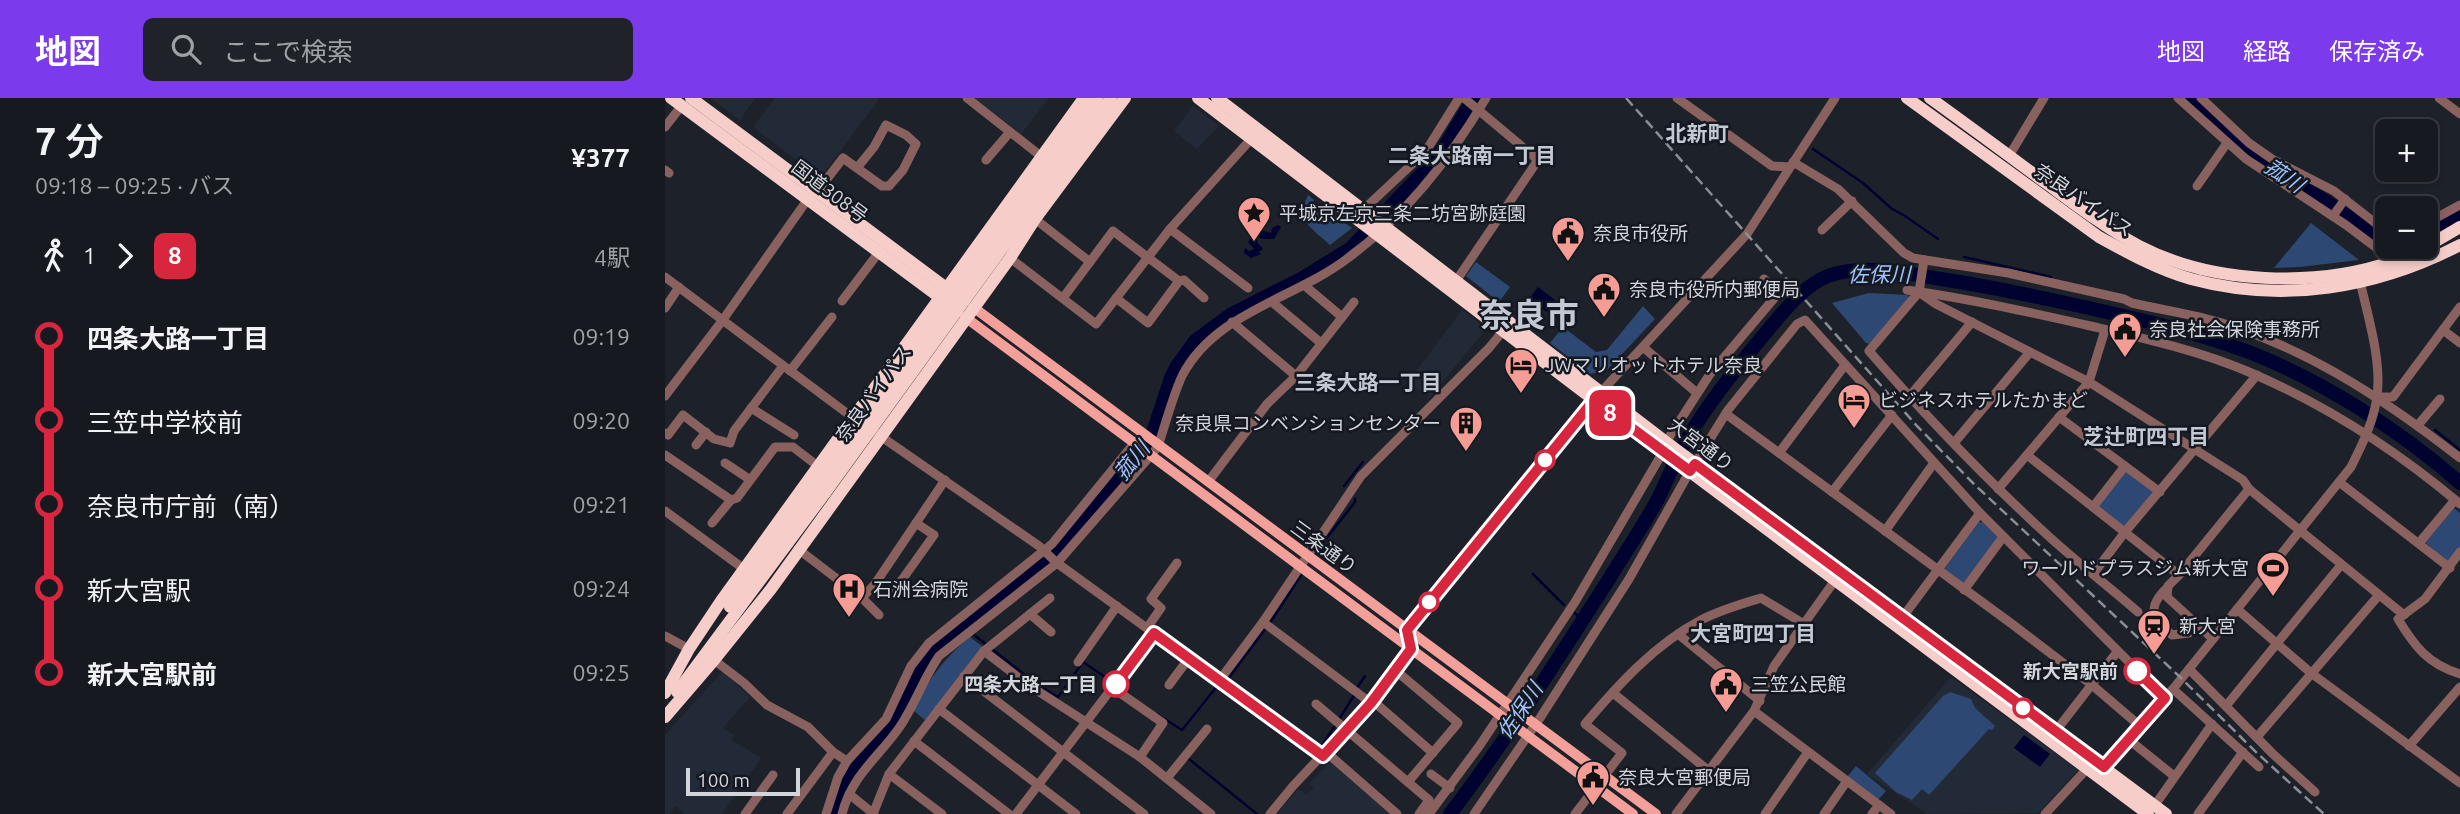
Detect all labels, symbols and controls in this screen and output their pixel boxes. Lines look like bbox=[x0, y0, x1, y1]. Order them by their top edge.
search box bbox=[143, 18, 633, 81]
icon: search bbox=[167, 30, 205, 68]
text: 地図 bbox=[35, 32, 101, 69]
text: ここで検索 bbox=[223, 37, 353, 66]
text: 地図 bbox=[2157, 38, 2205, 65]
text: 経路 bbox=[2243, 38, 2291, 65]
text: 保存済み bbox=[2329, 38, 2425, 65]
map controls bbox=[2375, 119, 2438, 259]
button: + bbox=[2375, 119, 2438, 182]
text: 7 分 bbox=[35, 120, 103, 162]
district label: 北新町 bbox=[1666, 121, 1729, 145]
text: ¥377 bbox=[571, 143, 630, 172]
district label: 二条大路南一丁目 bbox=[1388, 143, 1556, 167]
water label: 菰川 bbox=[2260, 153, 2310, 198]
street label: 国道308号 bbox=[788, 155, 872, 227]
street label: 奈良バイパス bbox=[2031, 159, 2137, 241]
text: 09:18 – 09:25 · バス bbox=[35, 173, 234, 198]
place icon: 平城京左京三条二坊宮跡庭園 bbox=[1235, 194, 1273, 243]
button: − bbox=[2375, 196, 2438, 259]
place label: 平城京左京三条二坊宮跡庭園 bbox=[1279, 202, 1526, 224]
public building icon: 奈良市役所 bbox=[1549, 214, 1587, 263]
place label: 奈良市役所 bbox=[1593, 222, 1688, 244]
icon: walk bbox=[35, 237, 73, 275]
icon: forward bbox=[106, 237, 144, 275]
text: 8 bbox=[168, 242, 182, 269]
text: 1 bbox=[83, 243, 96, 268]
text: 4駅 bbox=[594, 245, 630, 270]
water label: 佐保川 bbox=[1848, 262, 1912, 286]
public building icon: 奈良市役所内郵便局 bbox=[1585, 270, 1623, 319]
place label: 奈良市役所内郵便局 bbox=[1629, 278, 1800, 300]
district label: 奈良市 bbox=[1480, 296, 1579, 333]
public building icon: 奈良社会保険事務所 bbox=[2106, 310, 2144, 359]
place label: 奈良社会保険事務所 bbox=[2149, 318, 2320, 340]
text: 四条大路一丁目 bbox=[87, 324, 269, 353]
text: 09:19 bbox=[572, 324, 630, 349]
street label: 奈良バイパス bbox=[831, 341, 915, 445]
hotel icon: JWマリオットホテル奈良 bbox=[1502, 346, 1540, 395]
place label: JWマリオットホテル奈良 bbox=[1545, 354, 1762, 376]
district label: 三条大路一丁目 bbox=[1295, 370, 1442, 394]
hotel icon: ビジネスホテルたかまど bbox=[1835, 381, 1873, 430]
place label: ビジネスホテルたかまど bbox=[1879, 389, 2088, 411]
line badge: 8 bbox=[1587, 390, 1633, 436]
text: 8 bbox=[1603, 399, 1617, 426]
building icon: 奈良県コンベンションセンター bbox=[1447, 404, 1485, 453]
text: 三笠中学校前 bbox=[87, 408, 243, 437]
text: 09:20 bbox=[572, 408, 630, 433]
place label: 奈良県コンベンションセンター bbox=[1175, 412, 1441, 434]
street label: 大宮通り bbox=[1664, 412, 1738, 476]
district label: 芝辻町四丁目 bbox=[2083, 424, 2209, 448]
water label: 菰川 bbox=[1109, 435, 1155, 484]
unlabelled marker bbox=[1535, 450, 1555, 470]
text: 奈良市庁前（南） bbox=[87, 492, 295, 521]
text: 09:21 bbox=[572, 492, 630, 517]
street label: 三条通り bbox=[1287, 516, 1361, 578]
sports icon: ワールドプラスジム新大宮 bbox=[2254, 549, 2292, 598]
place label: ワールドプラスジム新大宮 bbox=[2021, 557, 2249, 579]
hospital icon: 石洲会病院 bbox=[830, 570, 868, 619]
text: 新大宮駅 bbox=[87, 576, 191, 605]
text: 09:24 bbox=[572, 576, 630, 601]
place label: 石洲会病院 bbox=[873, 578, 968, 600]
unlabelled marker bbox=[1419, 592, 1439, 612]
station icon: 新大宮 bbox=[2135, 607, 2173, 656]
place label: 新大宮 bbox=[2179, 615, 2236, 637]
district label: 大宮町四丁目 bbox=[1690, 621, 1816, 645]
marker: 新大宮駅前 bbox=[2124, 658, 2150, 684]
text: 新大宮駅前 bbox=[87, 660, 217, 689]
text: 09:25 bbox=[572, 660, 630, 685]
place label: 新大宮駅前 bbox=[2023, 660, 2118, 682]
public building icon: 三笠公民館 bbox=[1707, 665, 1745, 714]
marker: 四条大路一丁目 bbox=[1103, 671, 1129, 697]
place label: 四条大路一丁目 bbox=[964, 673, 1097, 695]
place label: 三笠公民館 bbox=[1751, 673, 1846, 695]
water label: 佐保川 bbox=[1492, 676, 1548, 743]
unlabelled marker bbox=[2013, 698, 2033, 718]
public building icon: 奈良大宮郵便局 bbox=[1574, 758, 1612, 807]
scale bar bbox=[686, 765, 800, 797]
place label: 奈良大宮郵便局 bbox=[1618, 766, 1751, 788]
text: 100 m bbox=[697, 769, 750, 791]

